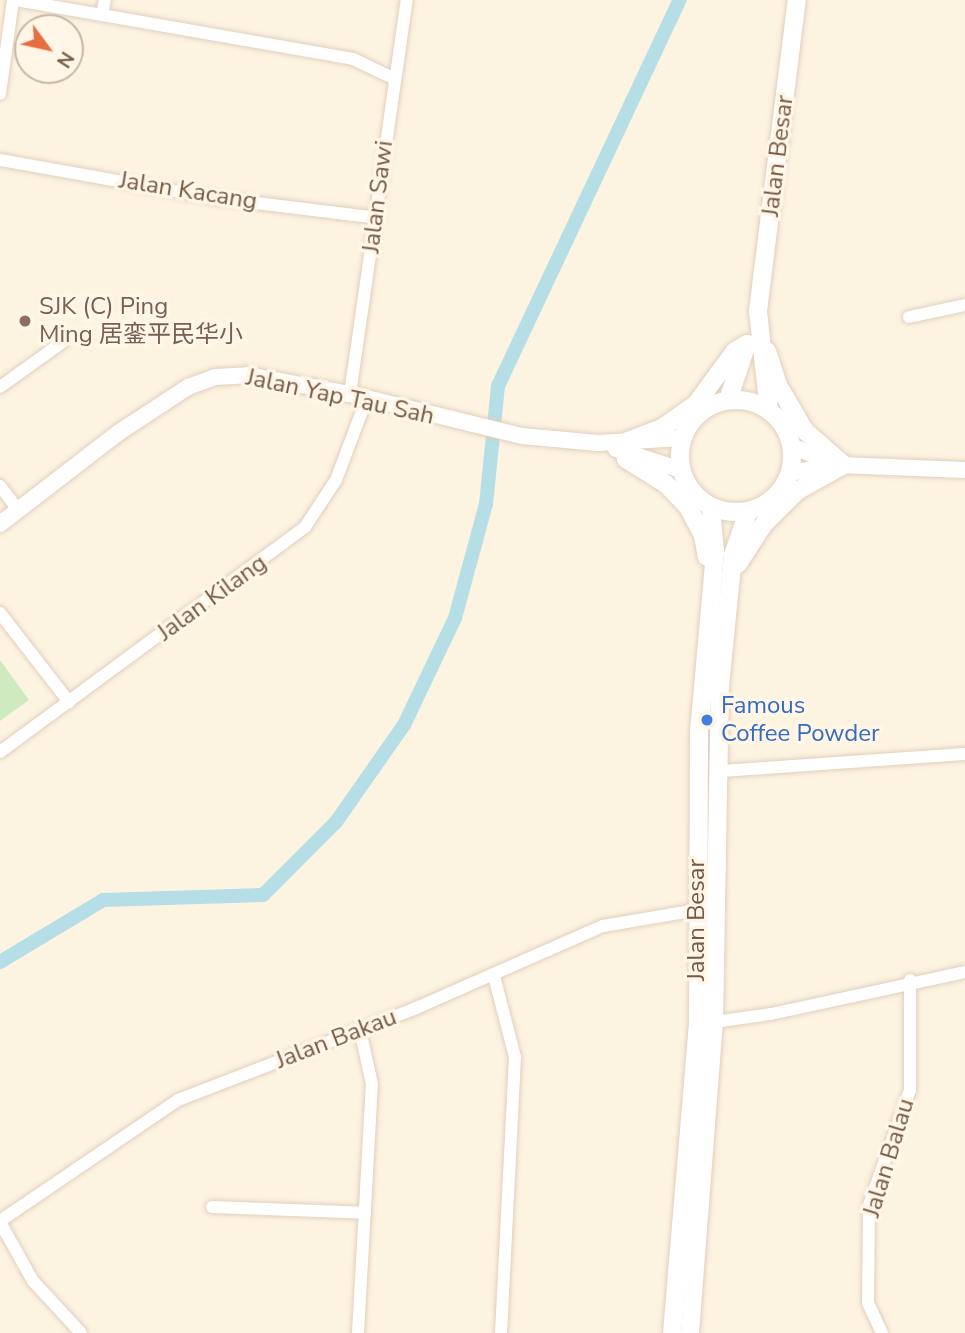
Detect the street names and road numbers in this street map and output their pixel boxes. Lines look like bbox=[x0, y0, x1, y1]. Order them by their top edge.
street label: Jalan Besar bbox=[756, 94, 800, 218]
street label: Jalan Sawi bbox=[357, 139, 399, 255]
street label: Jalan Kacang bbox=[117, 166, 259, 216]
street label: Jalan Yap Tau Sah bbox=[243, 363, 437, 431]
street label: Jalan Kilang bbox=[152, 549, 272, 647]
street label: Jalan Besar bbox=[683, 859, 711, 981]
street label: Jalan Bakau bbox=[271, 1003, 401, 1075]
street label: Jalan Balau bbox=[857, 1095, 921, 1221]

